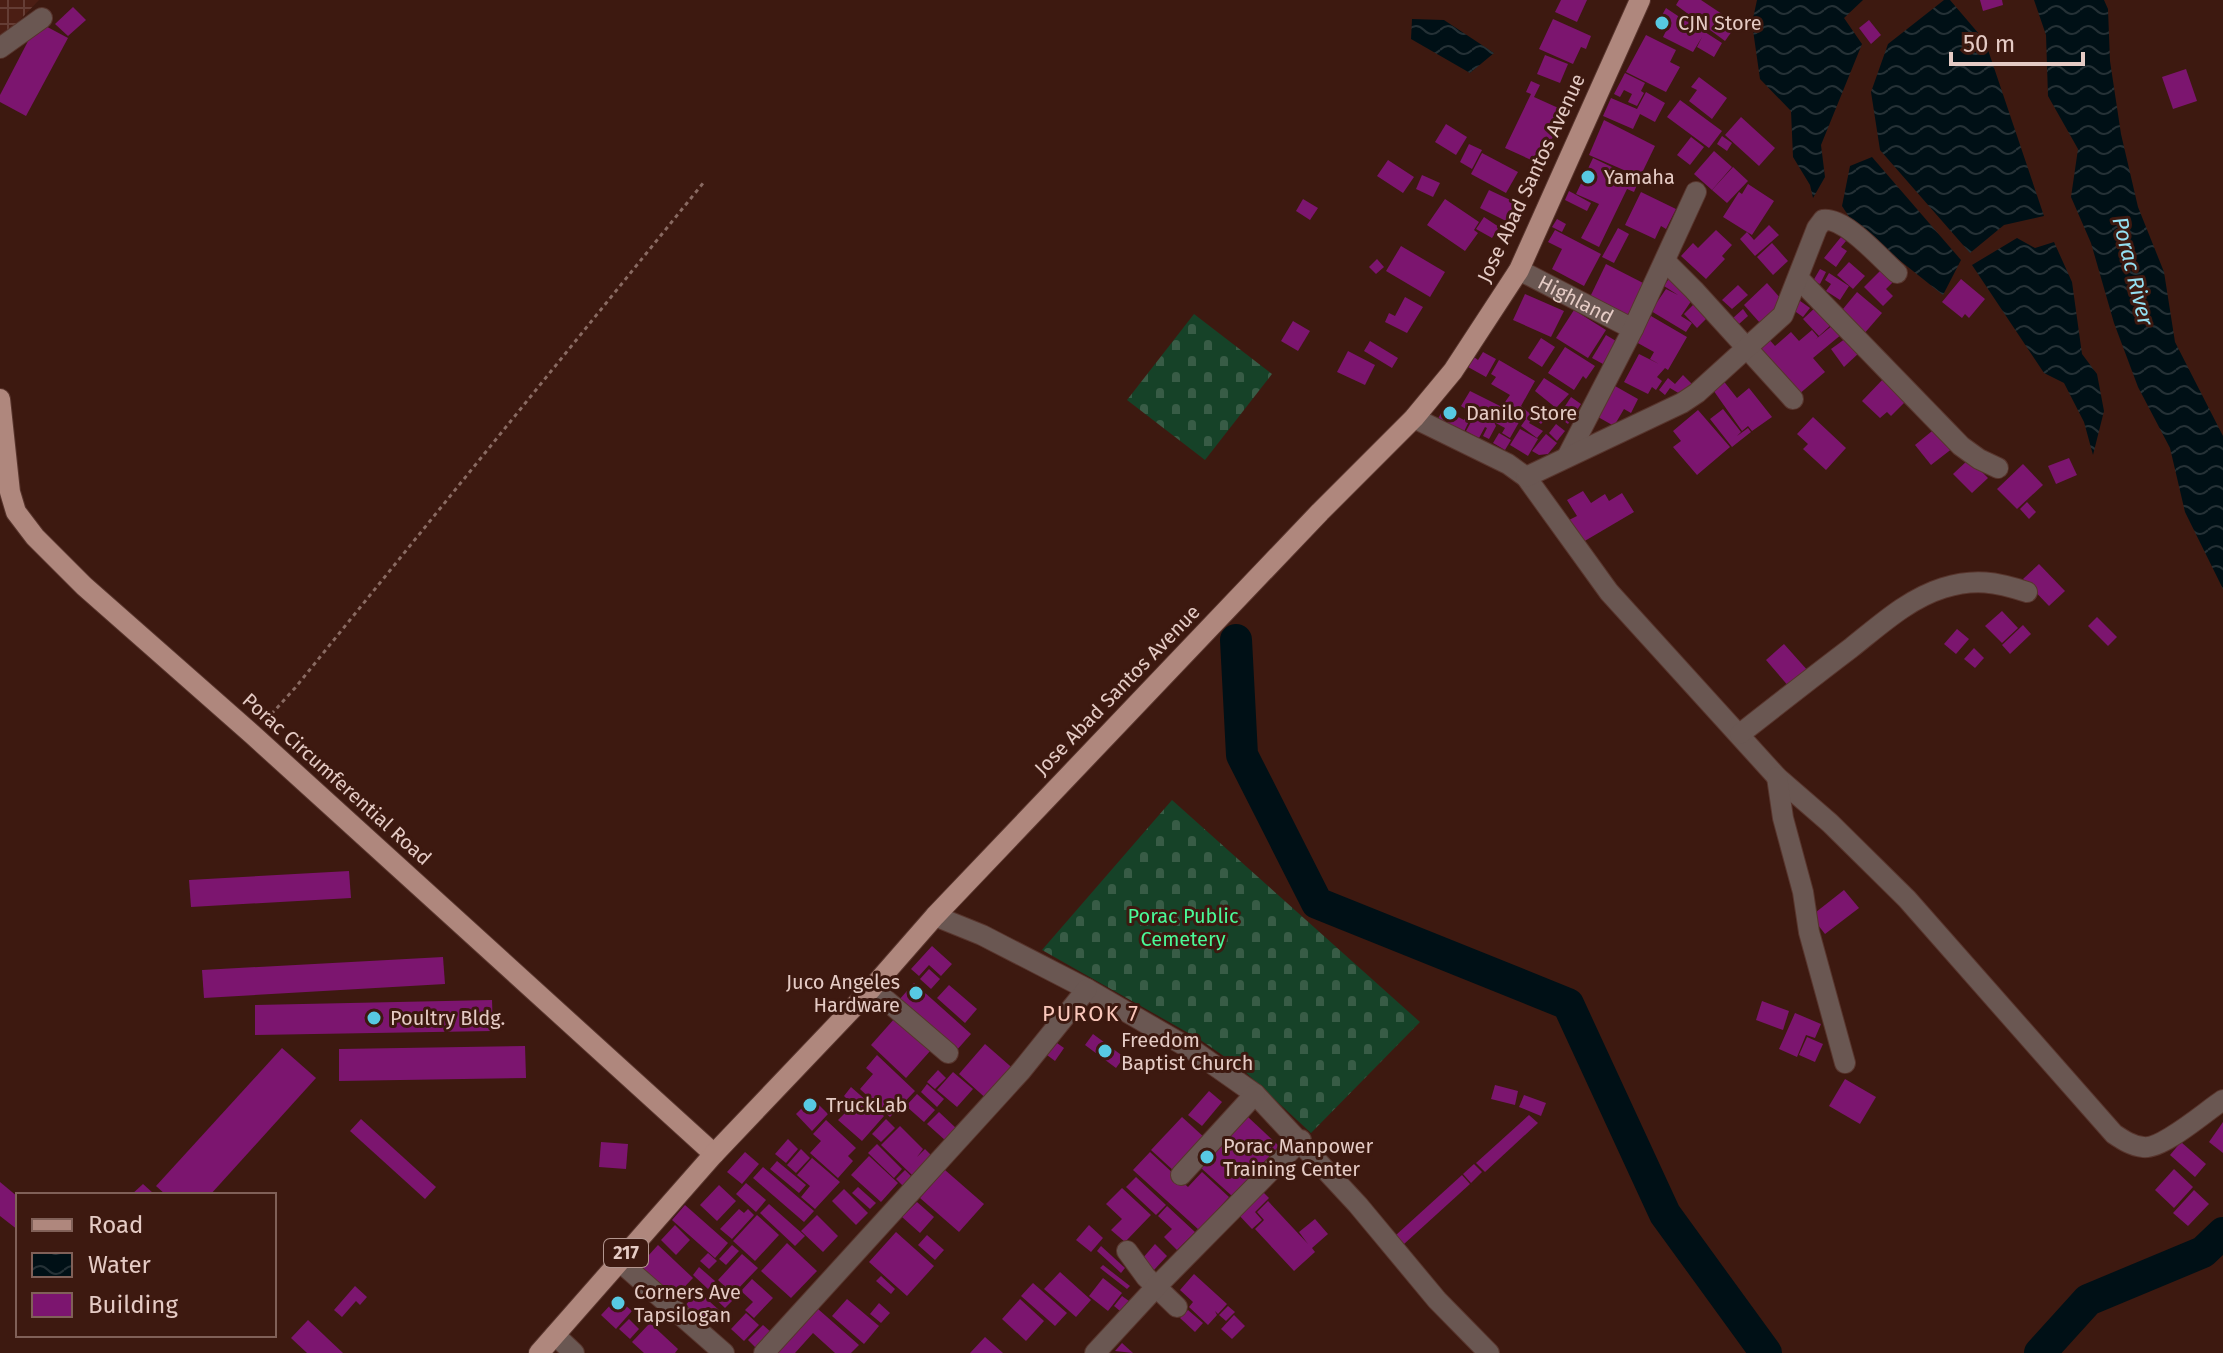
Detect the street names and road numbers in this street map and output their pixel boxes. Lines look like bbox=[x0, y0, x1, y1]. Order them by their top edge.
street label: Jose Abad Santos Avenue bbox=[1472, 70, 1590, 286]
street label: Highland bbox=[1534, 270, 1618, 329]
street label: Jose Abad Santos Avenue bbox=[1029, 600, 1205, 780]
street label: Porac Circumferential Road bbox=[238, 688, 436, 870]
road number: 217 bbox=[604, 1239, 648, 1267]

